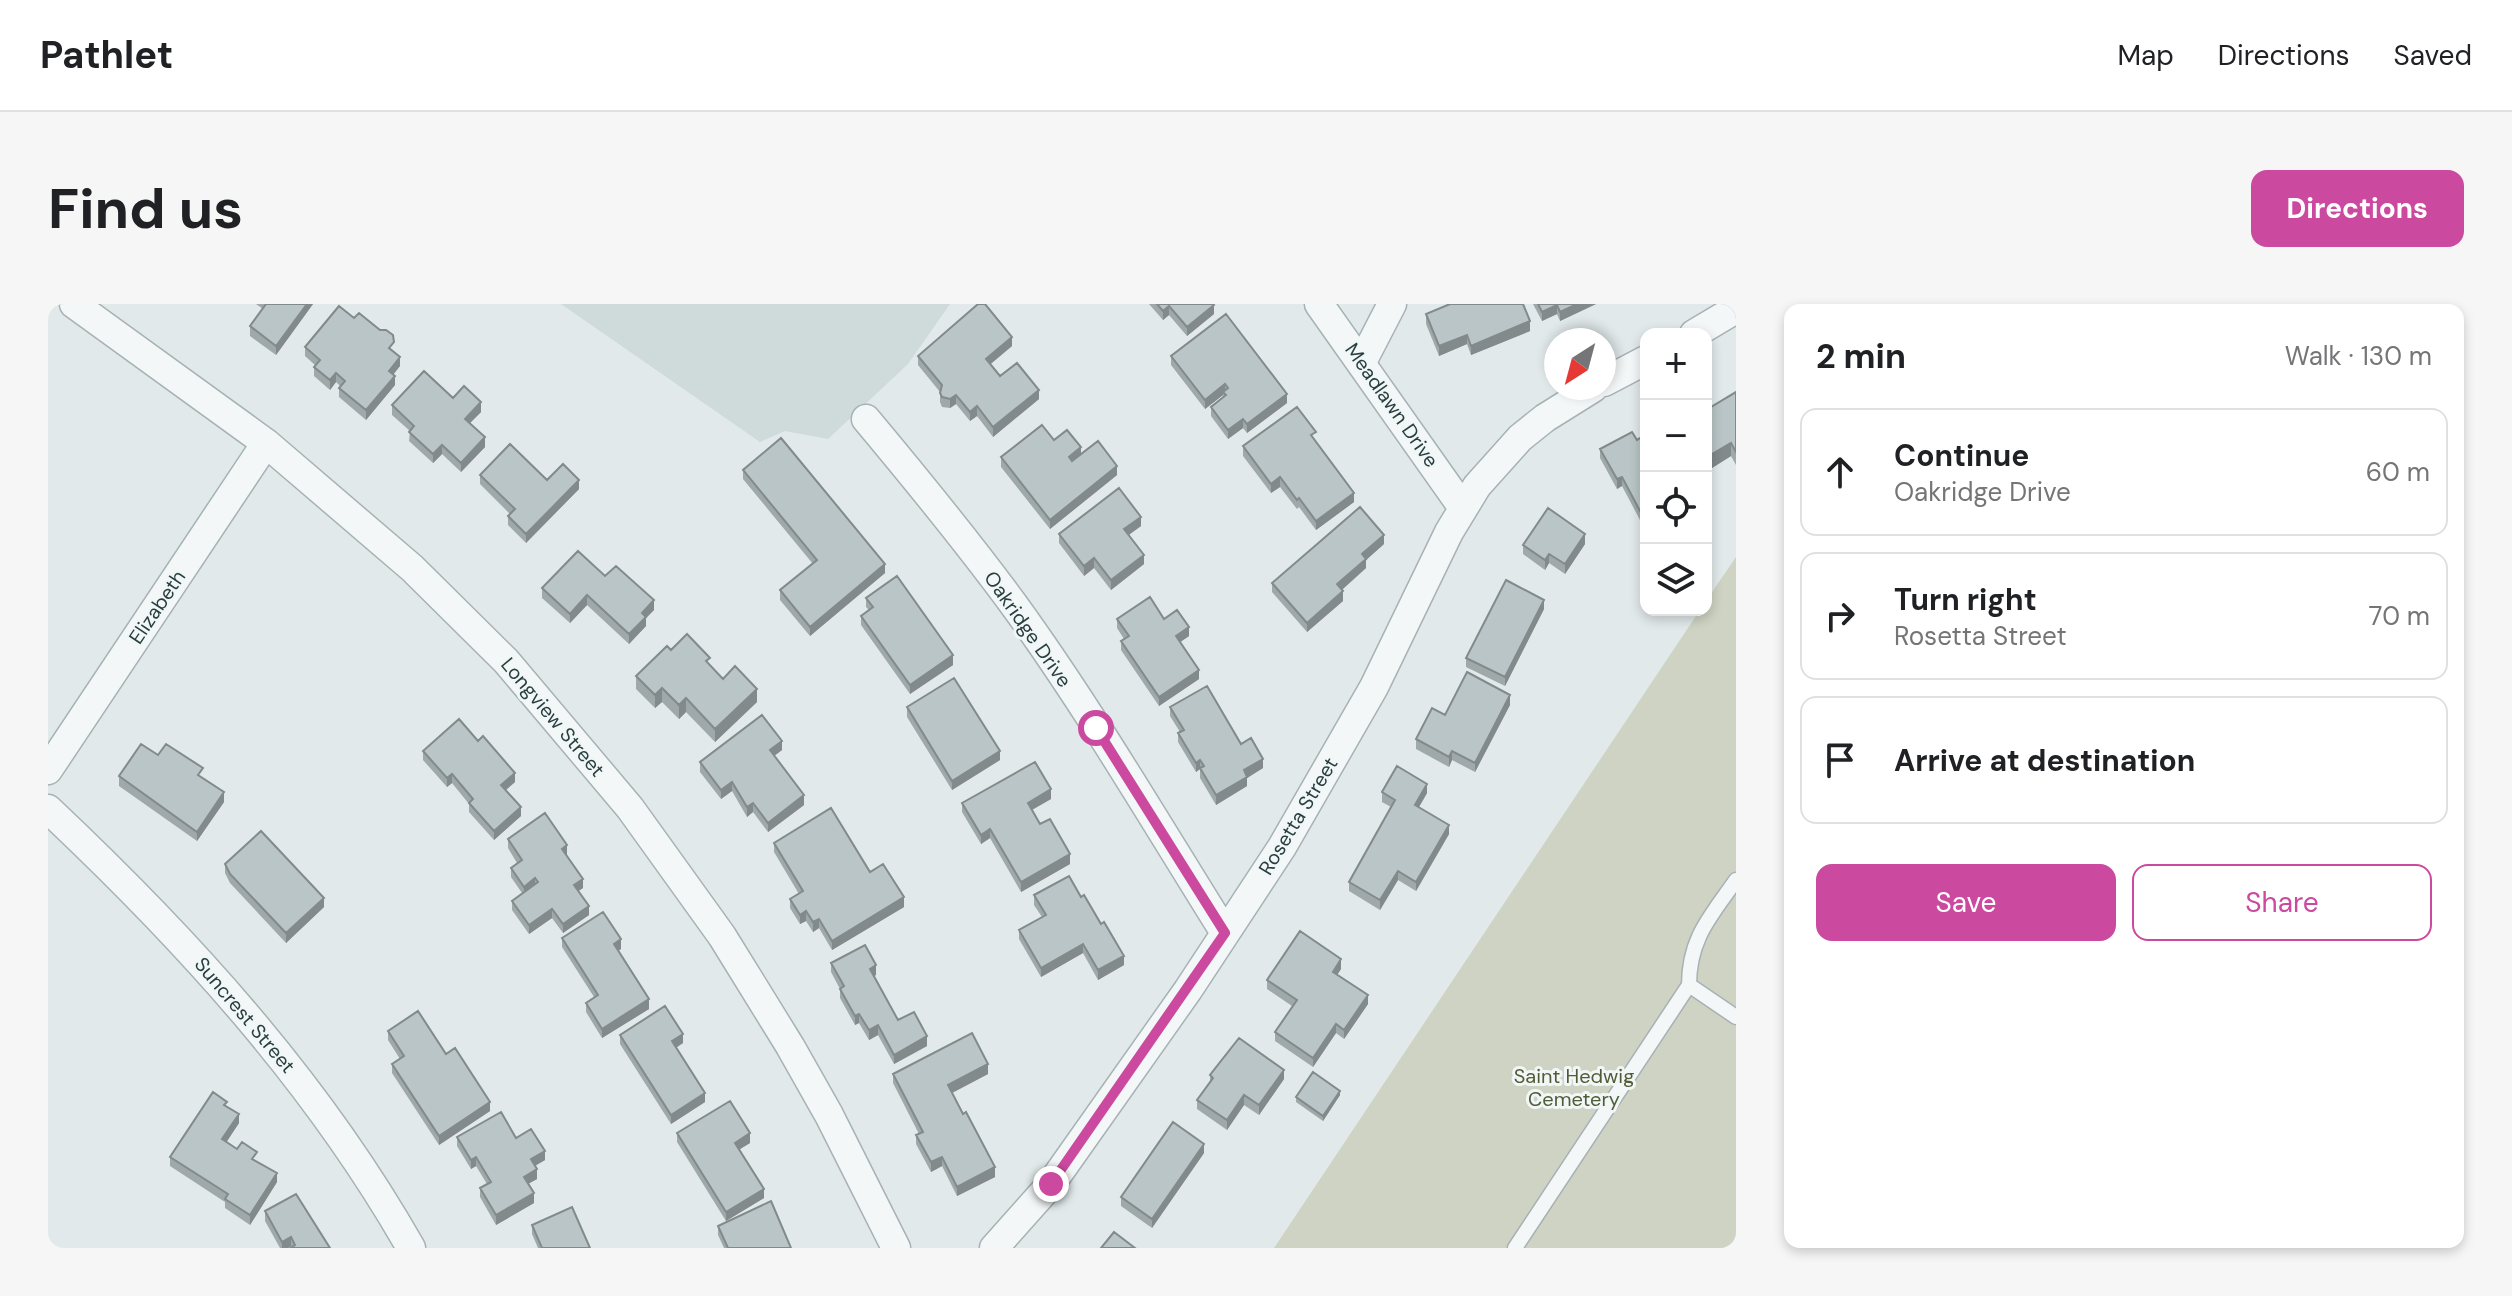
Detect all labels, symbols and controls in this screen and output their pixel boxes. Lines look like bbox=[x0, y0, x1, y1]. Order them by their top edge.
text: Pathlet bbox=[40, 30, 173, 80]
text: Map bbox=[2117, 37, 2174, 74]
text: Directions bbox=[2218, 37, 2350, 74]
text: Saved bbox=[2394, 37, 2472, 74]
button: Directions bbox=[2251, 170, 2464, 247]
text: Find us bbox=[48, 172, 243, 245]
north arrow bbox=[1544, 328, 1616, 400]
map controls bbox=[1640, 328, 1712, 616]
button: + bbox=[1640, 328, 1712, 400]
text: 2 min bbox=[1816, 334, 1906, 379]
street label: Meadlawn Drive bbox=[1339, 338, 1445, 472]
text: Walk · 130 m bbox=[2285, 339, 2432, 373]
button: − bbox=[1640, 400, 1712, 472]
text: Continue bbox=[1894, 436, 2029, 475]
icon: ahead bbox=[1818, 450, 1862, 494]
text: 60 m bbox=[2366, 455, 2430, 489]
button: locate bbox=[1640, 472, 1712, 544]
text: Oakridge Drive bbox=[1894, 475, 2071, 509]
button: layers bbox=[1640, 544, 1712, 616]
street label: Elizabeth bbox=[123, 565, 191, 649]
street label: Oakridge Drive bbox=[978, 566, 1078, 692]
text: Turn right bbox=[1894, 580, 2037, 619]
icon: right bbox=[1818, 594, 1862, 638]
text: 70 m bbox=[2369, 599, 2430, 633]
text: Rosetta Street bbox=[1894, 619, 2067, 653]
street label: Longview Street bbox=[495, 652, 611, 782]
route start bbox=[1078, 710, 1114, 746]
icon: arrive bbox=[1818, 738, 1862, 782]
text: Arrive at destination bbox=[1894, 741, 2195, 780]
street label: Rosetta Street bbox=[1253, 752, 1343, 880]
button: Save bbox=[1816, 864, 2116, 941]
button: Share bbox=[2132, 864, 2432, 941]
street label: Suncrest Street bbox=[189, 952, 301, 1079]
park label: Saint Hedwig Cemetery bbox=[1514, 1063, 1634, 1112]
route end bbox=[1033, 1166, 1069, 1202]

